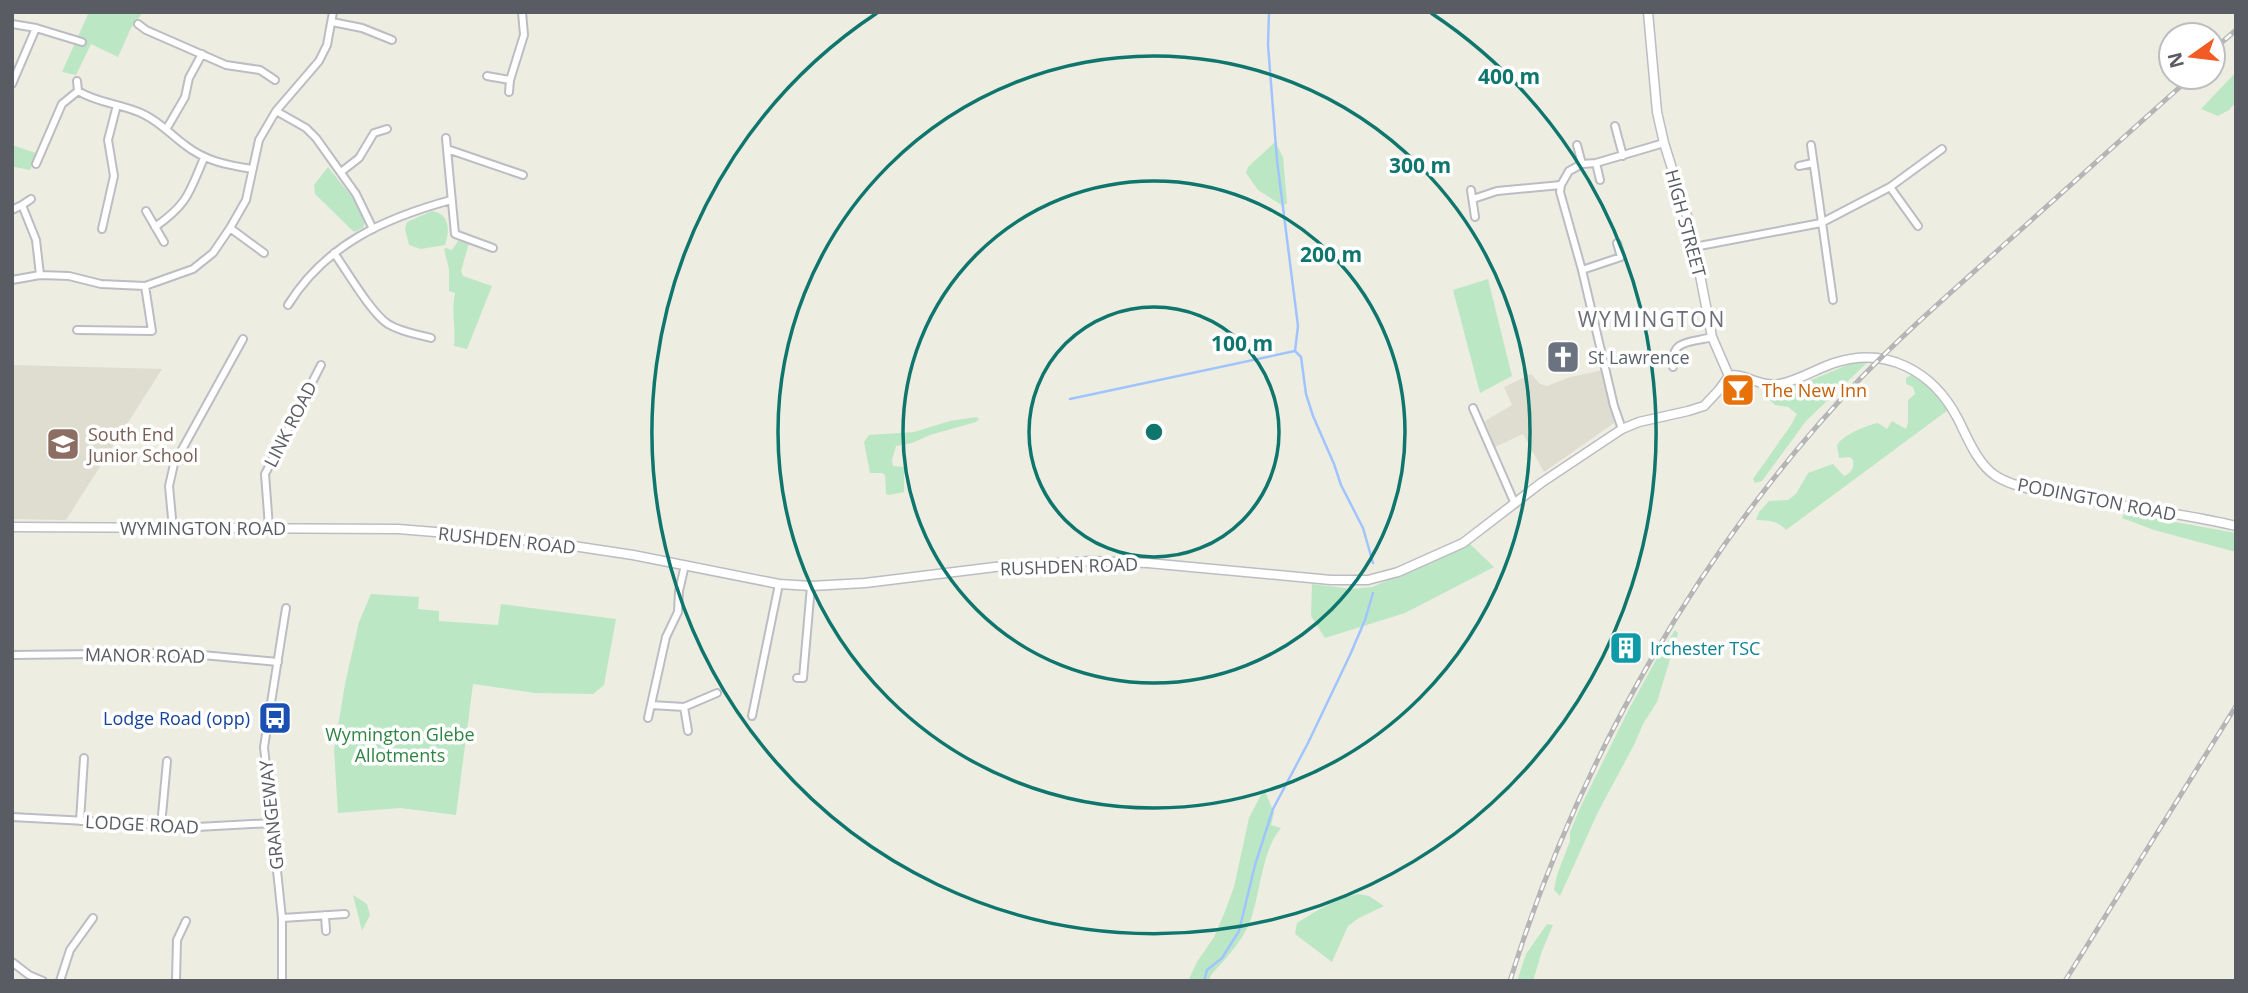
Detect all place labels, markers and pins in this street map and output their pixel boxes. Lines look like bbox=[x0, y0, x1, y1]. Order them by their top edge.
church icon: St Lawrence bbox=[1544, 338, 1582, 376]
place label: St Lawrence bbox=[1588, 345, 1690, 369]
bar icon: The New Inn bbox=[1719, 371, 1757, 409]
place label: The New Inn bbox=[1762, 378, 1867, 402]
centre of rings bbox=[1142, 420, 1166, 444]
place label: South End Junior School bbox=[86, 422, 198, 467]
school or university icon: South End Junior School bbox=[44, 425, 82, 463]
building icon: Irchester TSC bbox=[1607, 629, 1645, 667]
place label: Irchester TSC bbox=[1650, 636, 1760, 660]
bus stop icon: Lodge Road (opp) bbox=[256, 699, 294, 737]
place label: Lodge Road (opp) bbox=[103, 706, 250, 730]

